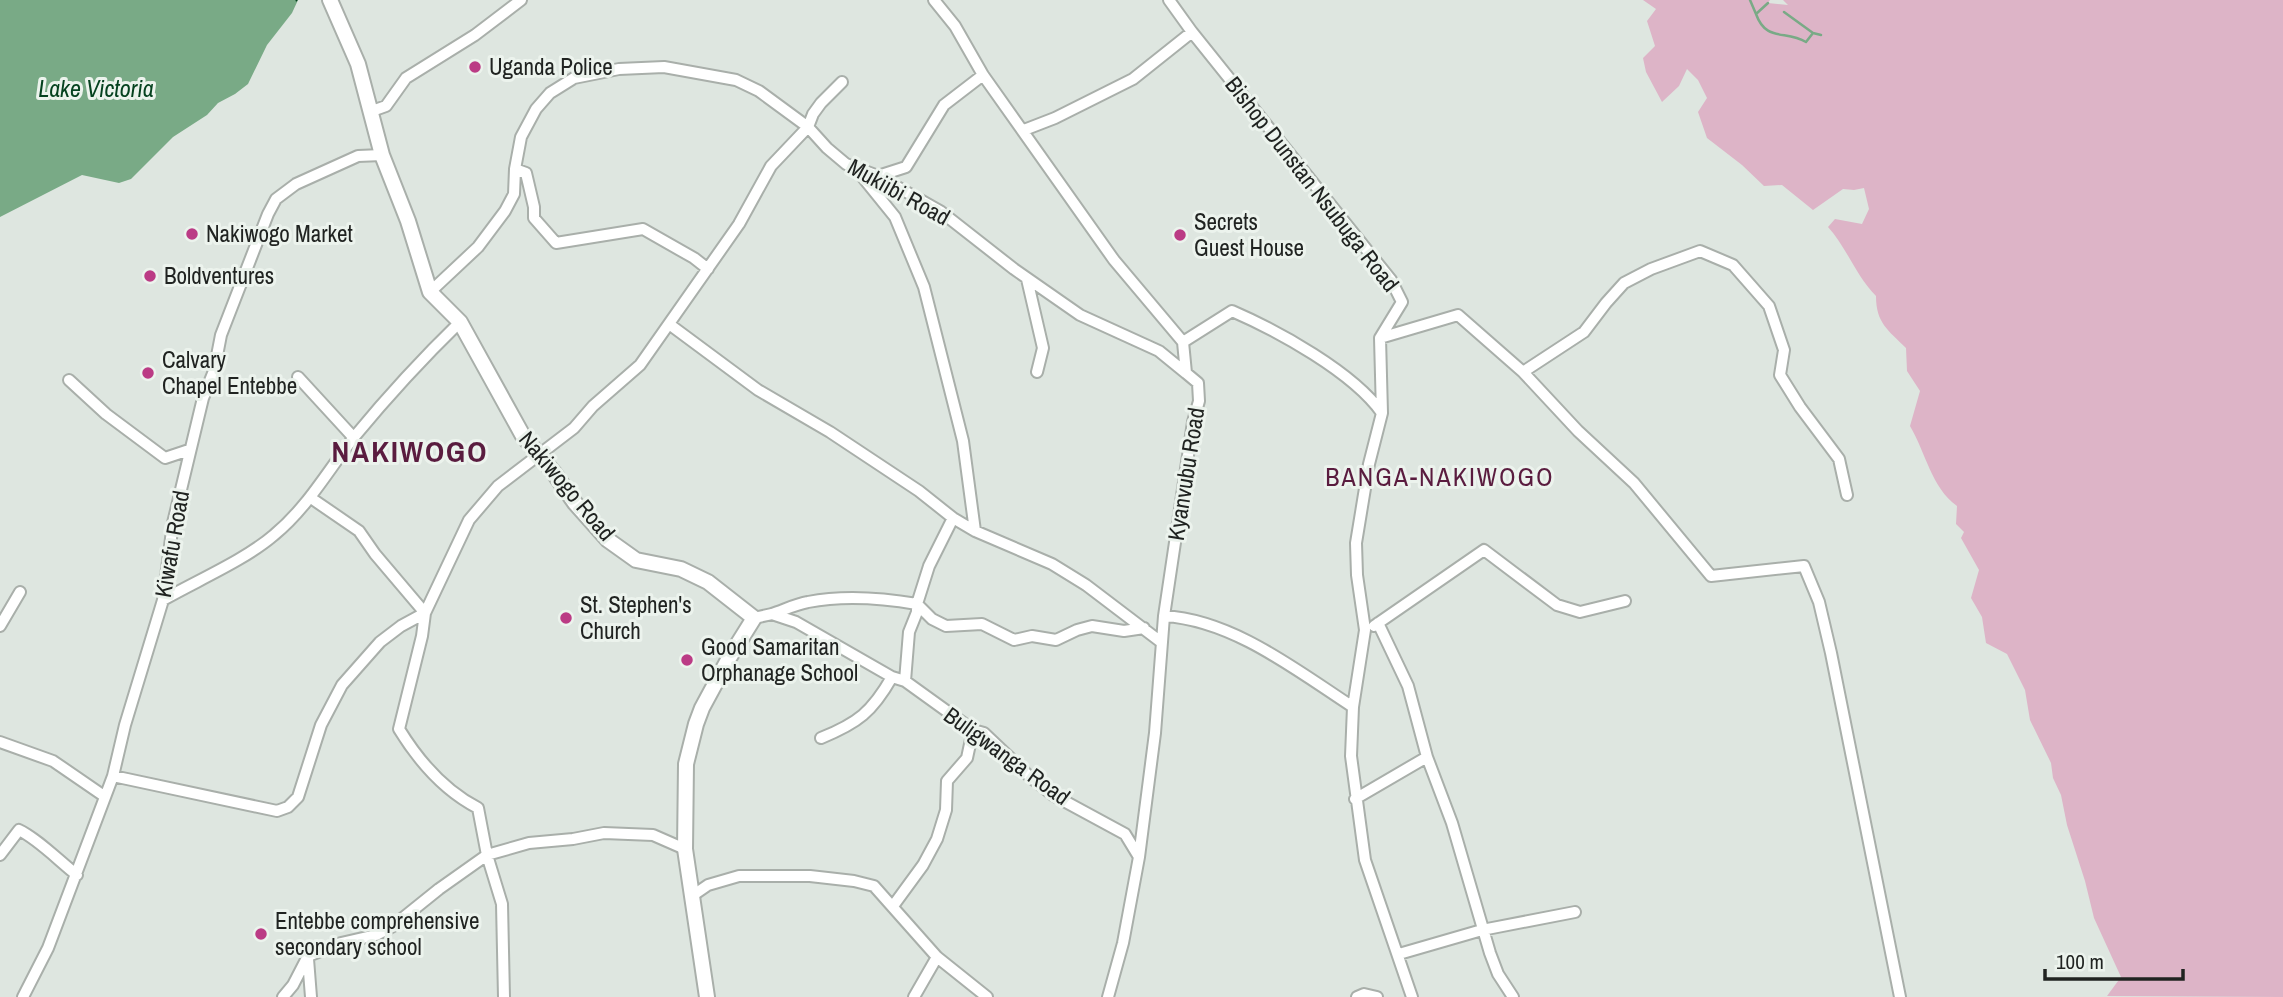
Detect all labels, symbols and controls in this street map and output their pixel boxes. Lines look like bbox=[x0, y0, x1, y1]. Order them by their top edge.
place label: Uganda Police bbox=[489, 51, 613, 82]
marker: Uganda Police bbox=[467, 59, 483, 75]
street label: Bishop Dunstan Nsubuga Road bbox=[1219, 70, 1406, 298]
water label: Lake Victoria bbox=[38, 72, 154, 104]
street label: Mukiibi Road bbox=[843, 151, 956, 232]
place label: Secrets Guest House bbox=[1194, 206, 1304, 263]
place label: Nakiwogo Market bbox=[206, 218, 353, 249]
marker: Nakiwogo Market bbox=[184, 226, 200, 242]
marker: Secrets Guest House bbox=[1172, 227, 1188, 243]
place label: Boldventures bbox=[164, 260, 274, 291]
marker: Boldventures bbox=[142, 268, 158, 284]
place label: Calvary Chapel Entebbe bbox=[162, 344, 297, 401]
marker: Calvary Chapel Entebbe bbox=[140, 365, 156, 381]
street label: Kyanvubu Road bbox=[1160, 405, 1211, 543]
street label: Nakiwogo Road bbox=[512, 424, 622, 547]
district label: NAKIWOGO bbox=[332, 431, 488, 471]
district label: BANGA-NAKIWOGO bbox=[1325, 459, 1555, 494]
street label: Kiwafu Road bbox=[147, 488, 196, 600]
place label: St. Stephen's Church bbox=[580, 589, 692, 646]
marker: St. Stephen's Church bbox=[558, 610, 574, 626]
place label: Good Samaritan Orphanage School bbox=[701, 631, 858, 688]
marker: Good Samaritan Orphanage School bbox=[679, 652, 695, 668]
street label: Buligwanga Road bbox=[938, 699, 1077, 812]
place label: Entebbe comprehensive secondary school bbox=[275, 905, 479, 962]
marker: Entebbe comprehensive secondary school bbox=[253, 926, 269, 942]
scale bar bbox=[2045, 937, 2183, 981]
text: 100 m bbox=[2056, 947, 2104, 976]

